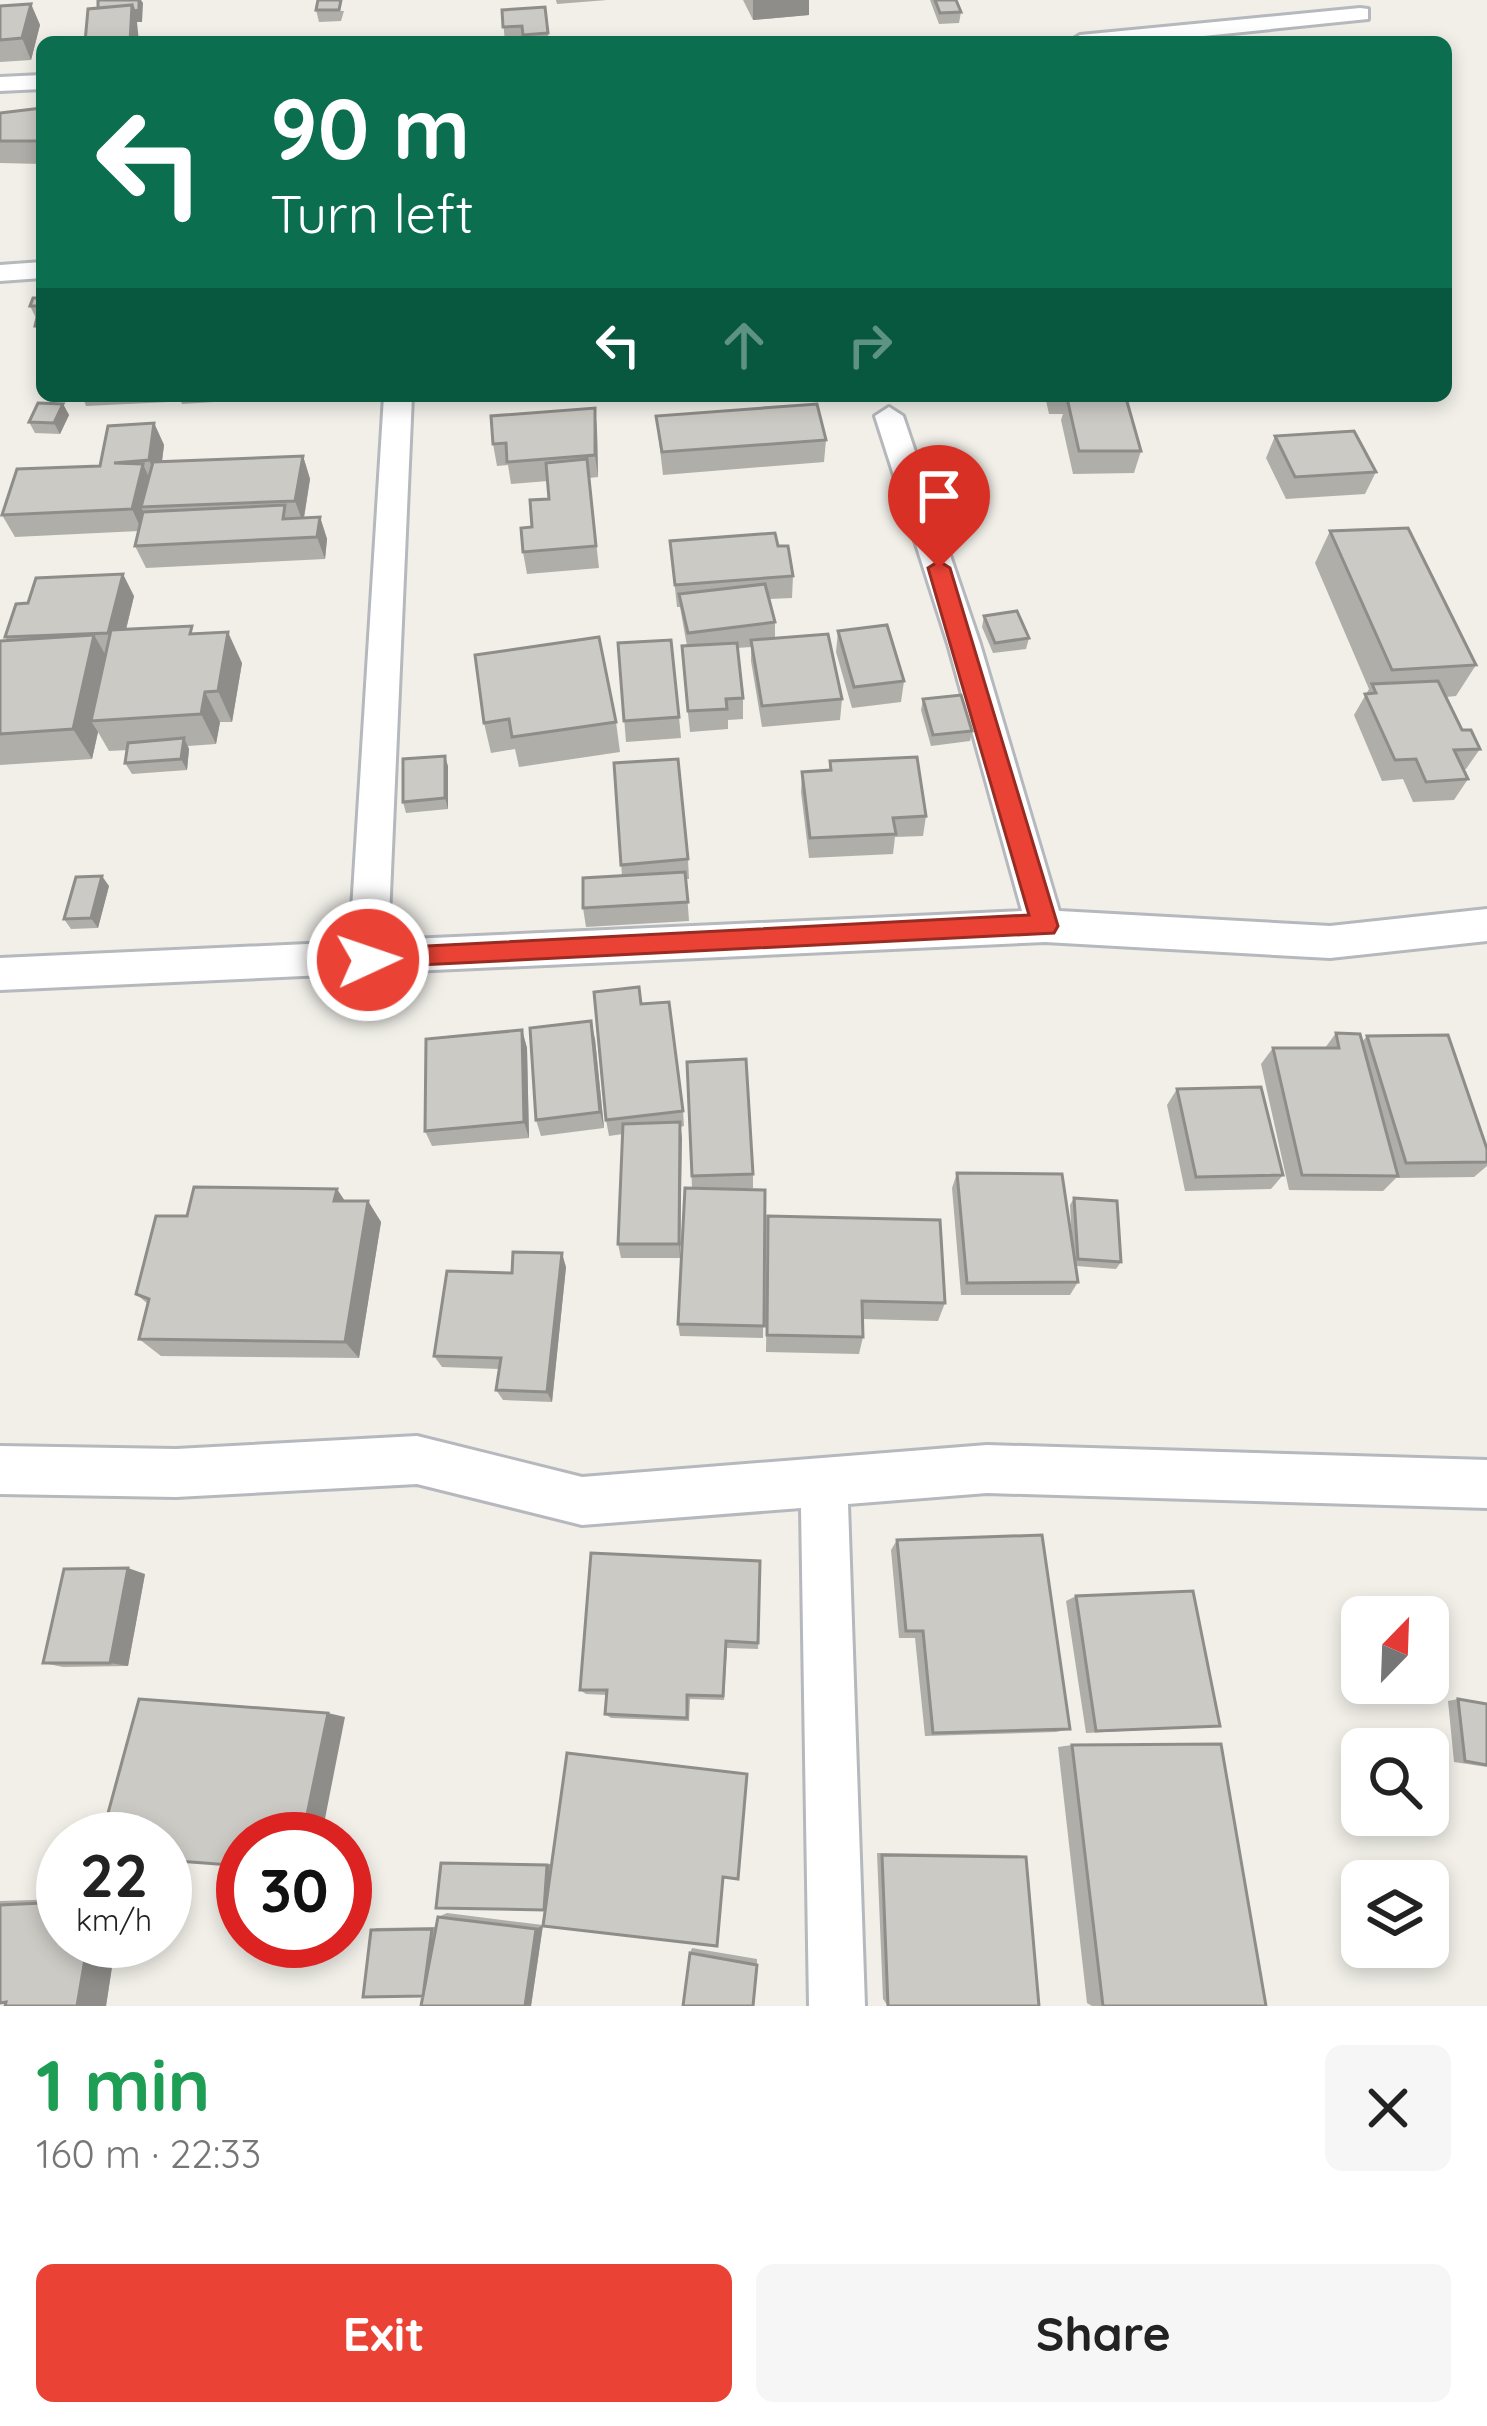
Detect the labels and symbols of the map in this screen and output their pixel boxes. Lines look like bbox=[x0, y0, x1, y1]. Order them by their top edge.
pin bbox=[888, 445, 990, 568]
position arrow bbox=[305, 897, 431, 1023]
north arrow bbox=[1341, 1596, 1449, 1704]
speed limit sign: 30 bbox=[216, 1812, 372, 1968]

